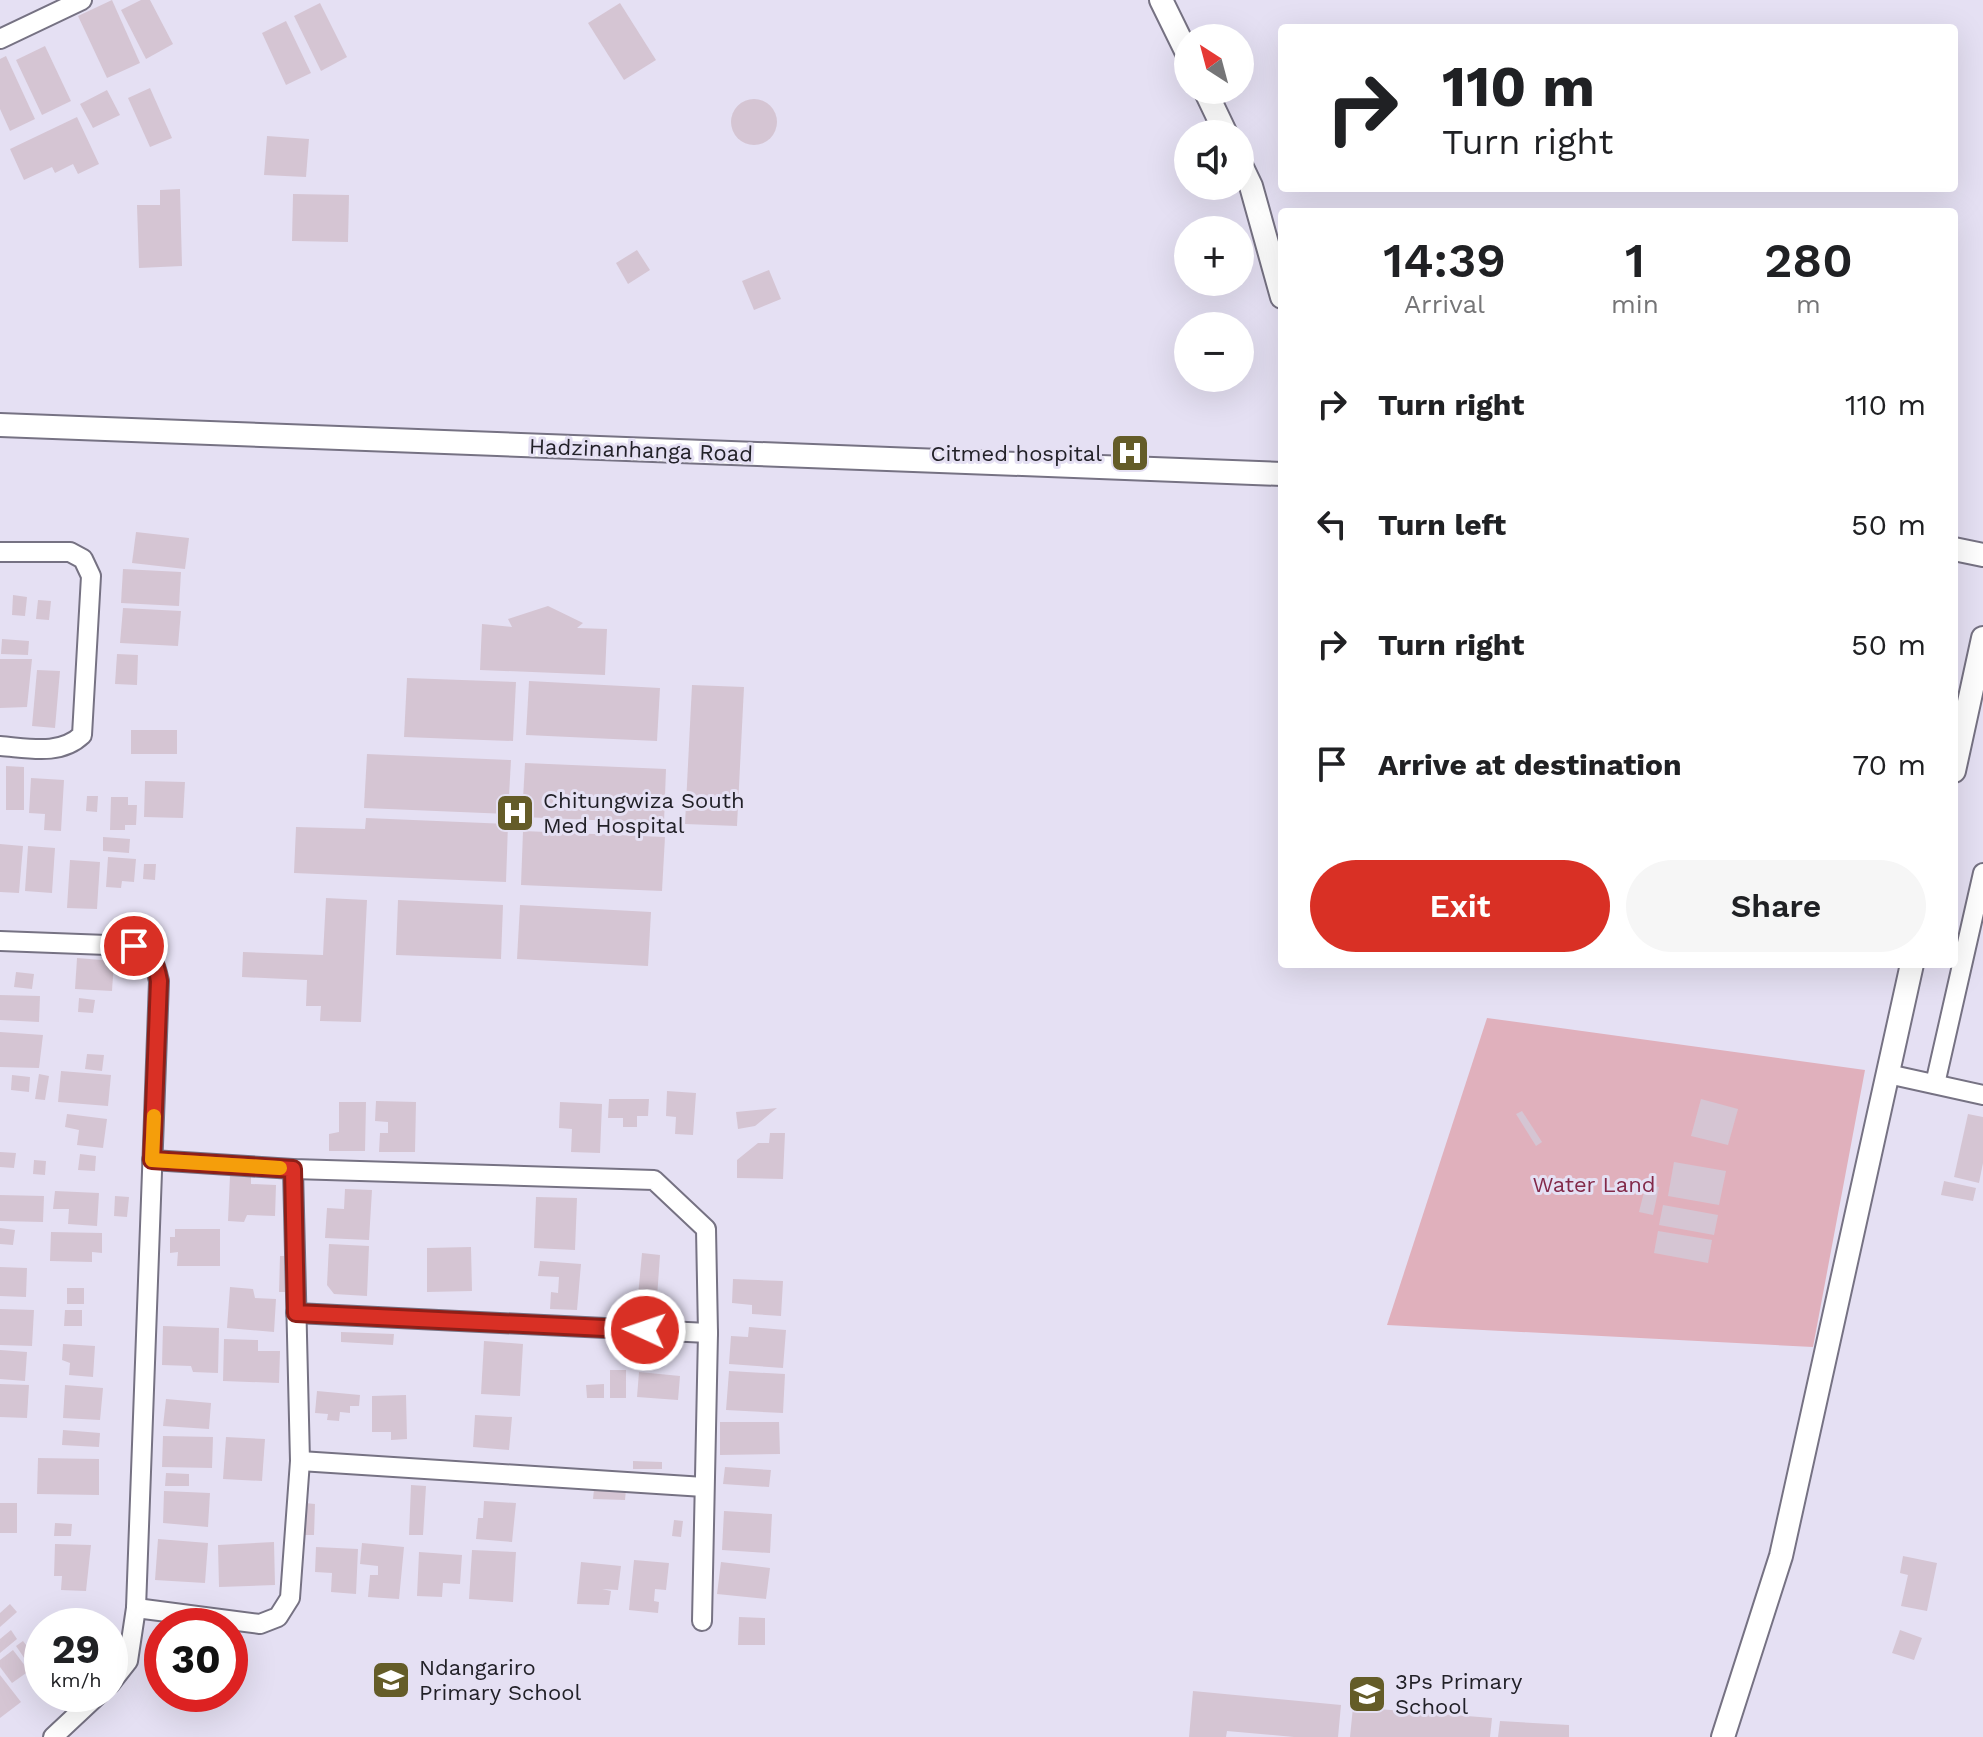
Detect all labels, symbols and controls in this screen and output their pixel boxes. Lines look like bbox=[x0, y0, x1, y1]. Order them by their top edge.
north arrow bbox=[1174, 24, 1254, 104]
map controls bbox=[1174, 24, 1254, 392]
text: 110 m bbox=[1442, 54, 1595, 120]
icon: right bbox=[1310, 56, 1414, 160]
button: sound bbox=[1174, 120, 1254, 200]
text: Turn right bbox=[1442, 121, 1613, 163]
button: + bbox=[1174, 216, 1254, 296]
text: 14:39 bbox=[1383, 232, 1506, 289]
text: 1 bbox=[1625, 232, 1645, 289]
text: 280 bbox=[1764, 232, 1853, 289]
text: Arrival bbox=[1404, 289, 1485, 319]
text: min bbox=[1611, 289, 1659, 319]
text: m bbox=[1796, 289, 1821, 319]
button: − bbox=[1174, 312, 1254, 392]
icon: right bbox=[1310, 382, 1354, 426]
text: Turn right bbox=[1378, 387, 1524, 422]
text: 110 m bbox=[1845, 387, 1926, 422]
hospital icon: Citmed hospital bbox=[1109, 432, 1151, 474]
street label: Hadzinanhanga Road bbox=[529, 434, 753, 466]
place label: Citmed hospital bbox=[930, 441, 1102, 466]
icon: left bbox=[1310, 502, 1354, 546]
text: Turn left bbox=[1378, 507, 1506, 542]
text: 50 m bbox=[1851, 507, 1926, 542]
icon: right bbox=[1310, 622, 1354, 666]
text: Turn right bbox=[1378, 627, 1524, 662]
text: 50 m bbox=[1851, 627, 1926, 662]
icon: arrive bbox=[1310, 742, 1354, 786]
text: Arrive at destination bbox=[1378, 747, 1682, 782]
text: 70 m bbox=[1852, 747, 1926, 782]
place label: Chitungwiza South Med Hospital bbox=[543, 788, 745, 838]
hospital icon: Chitungwiza South Med Hospital bbox=[494, 792, 536, 834]
button: Exit bbox=[1310, 860, 1610, 952]
button: Share bbox=[1626, 860, 1926, 952]
pin bbox=[100, 912, 168, 980]
icon: arrive bbox=[112, 924, 156, 968]
park label: Water Land bbox=[1532, 1172, 1656, 1197]
position arrow bbox=[603, 1288, 687, 1372]
speed limit sign: 30 bbox=[144, 1608, 248, 1712]
text: 29 bbox=[52, 1626, 100, 1673]
place label: Ndangariro Primary School bbox=[419, 1655, 581, 1705]
school or university icon: Ndangariro Primary School bbox=[370, 1659, 412, 1701]
text: km/h bbox=[50, 1668, 102, 1692]
place label: 3Ps Primary School bbox=[1395, 1669, 1523, 1719]
school or university icon: 3Ps Primary School bbox=[1346, 1673, 1388, 1715]

